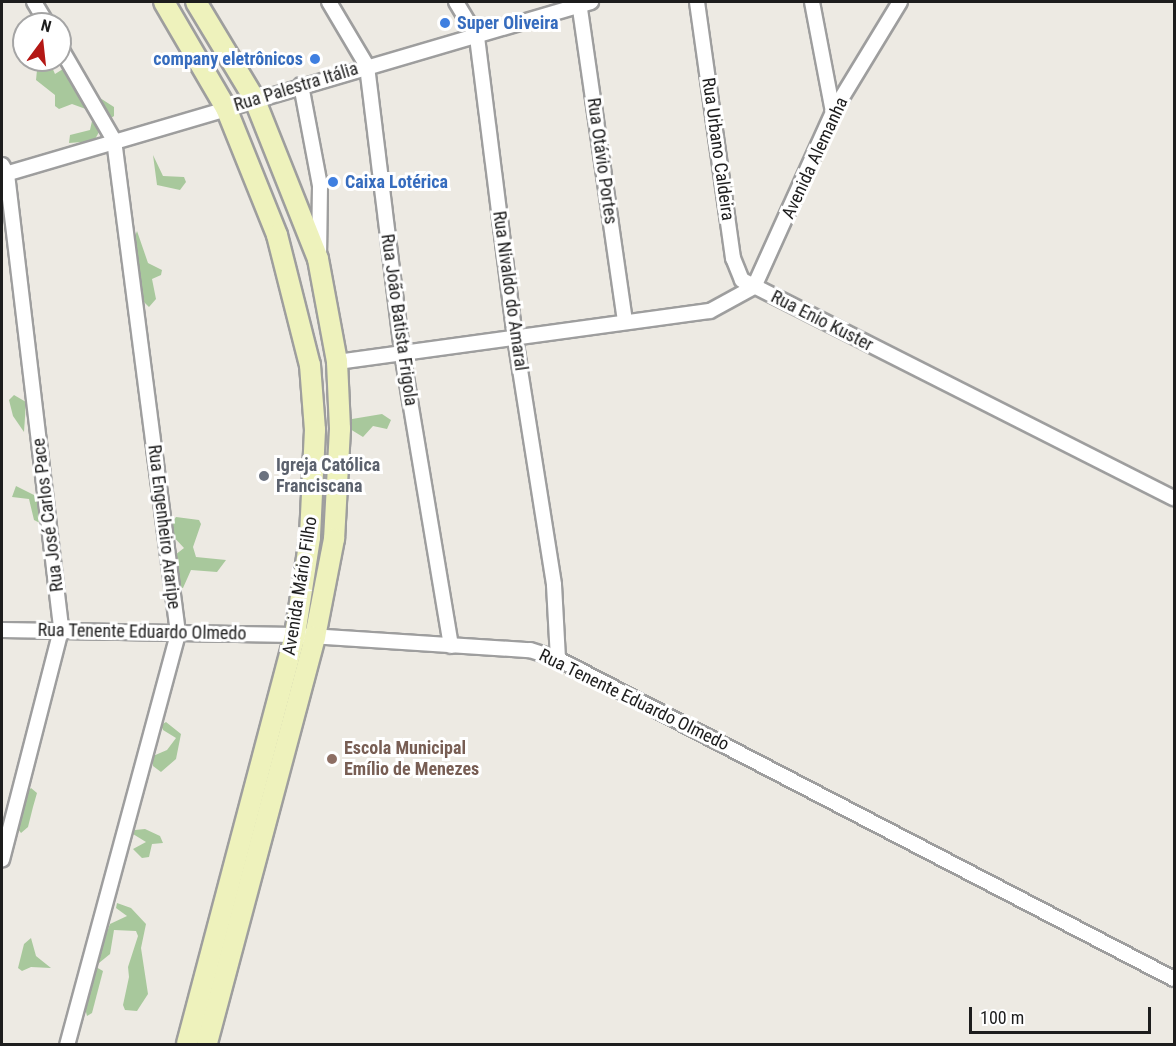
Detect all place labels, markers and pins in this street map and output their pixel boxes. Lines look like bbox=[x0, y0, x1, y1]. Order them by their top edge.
place label: Super Oliveira bbox=[457, 12, 558, 34]
marker: Super Oliveira bbox=[438, 16, 452, 30]
place label: company eletrônicos bbox=[153, 48, 303, 70]
marker: company eletrônicos bbox=[308, 52, 322, 66]
place label: Caixa Lotérica bbox=[345, 171, 448, 193]
marker: Caixa Lotérica bbox=[326, 175, 340, 189]
place label: Igreja Católica Franciscana bbox=[276, 455, 380, 498]
marker: Igreja Católica Franciscana bbox=[257, 469, 271, 483]
place label: Escola Municipal Emílio de Menezes bbox=[344, 738, 479, 780]
marker: Escola Municipal Emílio de Menezes bbox=[325, 752, 339, 766]

